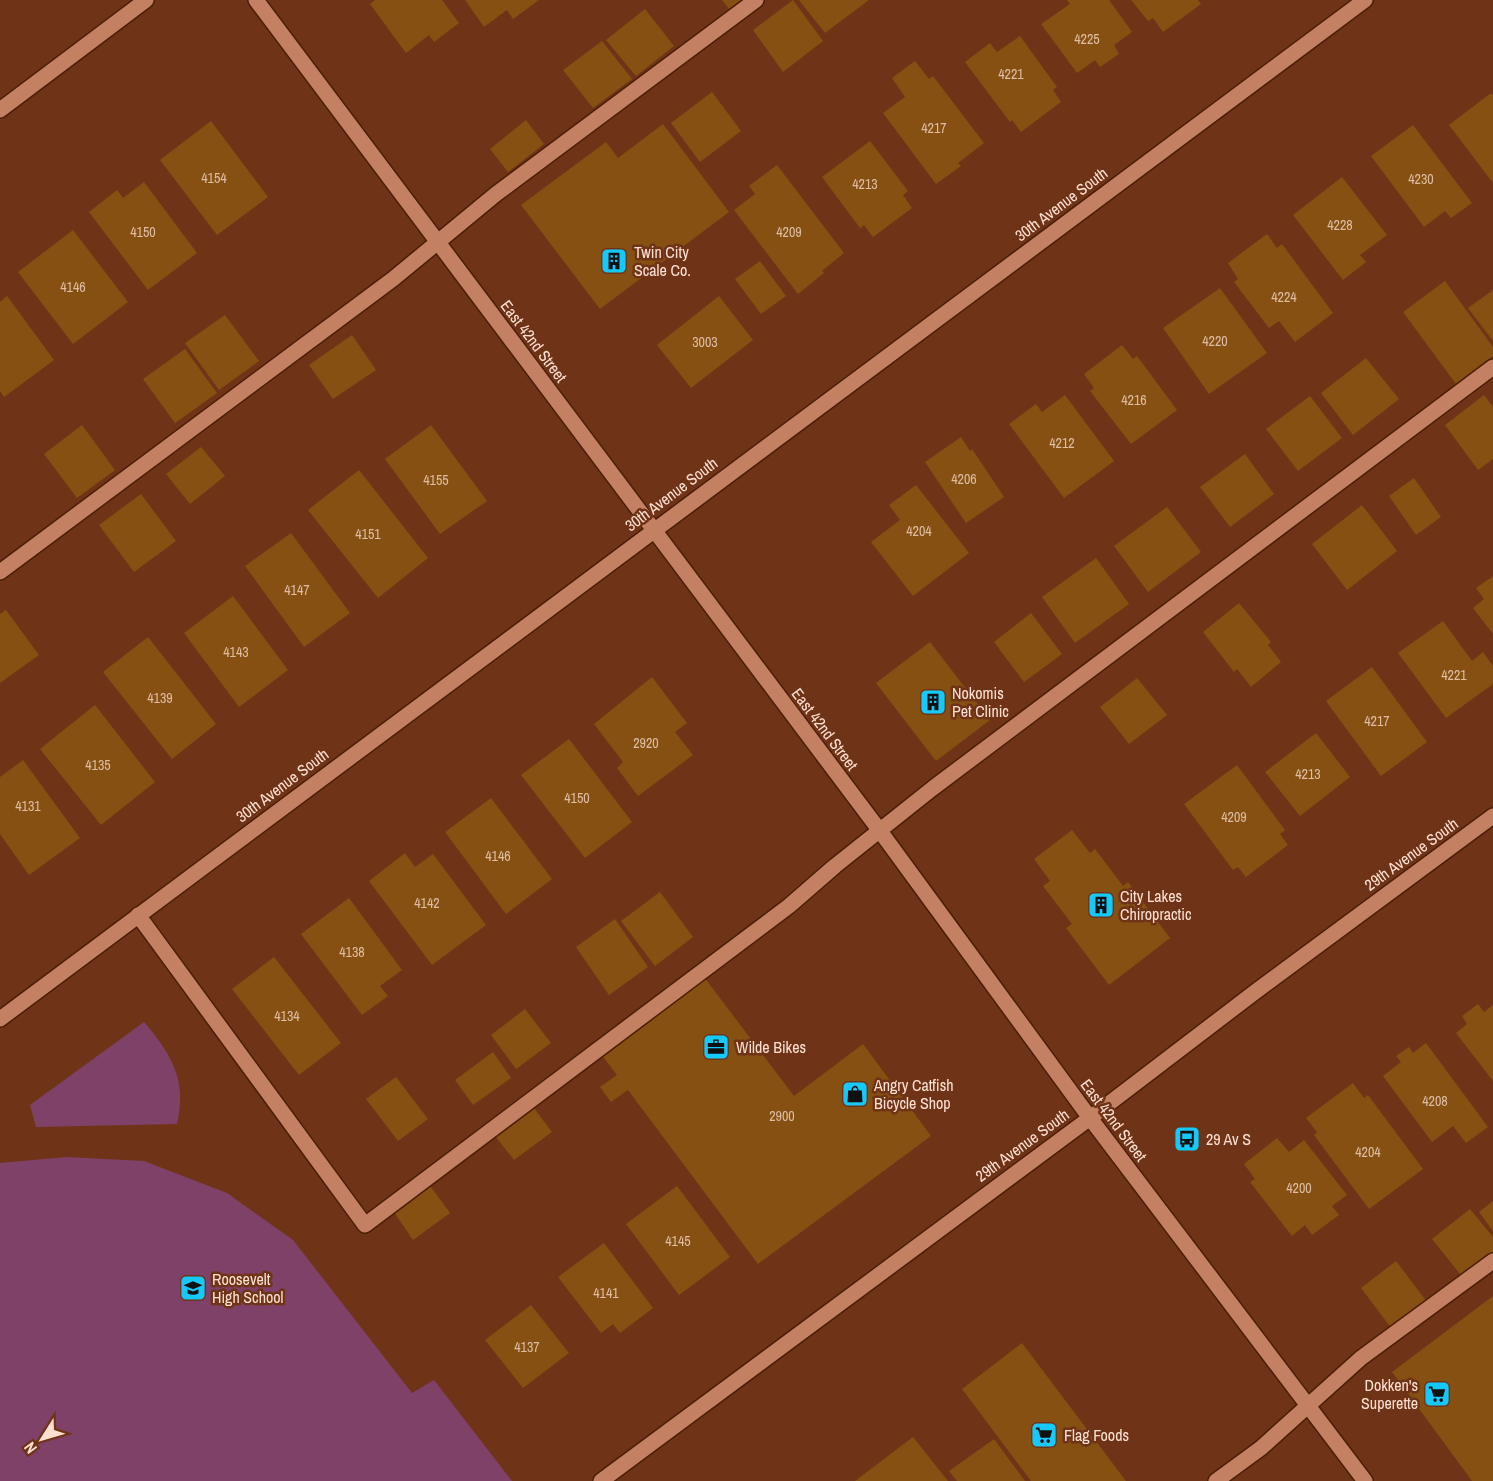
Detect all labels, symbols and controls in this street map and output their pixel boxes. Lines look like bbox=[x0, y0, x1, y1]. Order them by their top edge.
house number: 4225 bbox=[1074, 30, 1100, 48]
house number: 4221 bbox=[998, 65, 1024, 83]
house number: 4217 bbox=[921, 119, 947, 137]
street label: 30th Avenue South bbox=[1010, 162, 1112, 246]
house number: 4154 bbox=[201, 169, 227, 187]
house number: 4230 bbox=[1408, 170, 1434, 188]
house number: 4213 bbox=[852, 175, 878, 193]
house number: 4228 bbox=[1327, 216, 1353, 234]
house number: 4150 bbox=[130, 223, 156, 241]
house number: 4209 bbox=[776, 223, 802, 241]
place label: Twin City Scale Co. bbox=[634, 241, 691, 281]
building icon: Twin City Scale Co. bbox=[599, 246, 629, 276]
house number: 4146 bbox=[60, 278, 86, 296]
house number: 4224 bbox=[1271, 288, 1297, 306]
street label: East 42nd Street bbox=[496, 295, 572, 387]
house number: 4220 bbox=[1202, 332, 1228, 350]
house number: 3003 bbox=[692, 333, 718, 351]
house number: 4216 bbox=[1121, 391, 1147, 409]
house number: 4212 bbox=[1049, 434, 1075, 452]
street label: 30th Avenue South bbox=[620, 452, 722, 536]
house number: 4206 bbox=[951, 470, 977, 488]
house number: 4155 bbox=[423, 471, 449, 489]
house number: 4204 bbox=[906, 522, 932, 540]
house number: 4151 bbox=[355, 525, 381, 543]
house number: 4147 bbox=[284, 581, 310, 599]
house number: 4143 bbox=[223, 643, 249, 661]
house number: 4221 bbox=[1441, 666, 1467, 684]
place label: Nokomis Pet Clinic bbox=[952, 682, 1009, 722]
street label: East 42nd Street bbox=[787, 683, 863, 775]
building icon: Nokomis Pet Clinic bbox=[918, 687, 948, 717]
house number: 4139 bbox=[147, 689, 173, 707]
house number: 4217 bbox=[1364, 712, 1390, 730]
house number: 2920 bbox=[633, 734, 659, 752]
street label: 30th Avenue South bbox=[231, 743, 333, 827]
house number: 4135 bbox=[85, 756, 111, 774]
house number: 4213 bbox=[1295, 765, 1321, 783]
house number: 4150 bbox=[564, 789, 590, 807]
house number: 4131 bbox=[15, 797, 41, 815]
house number: 4209 bbox=[1221, 808, 1247, 826]
street label: 29th Avenue South bbox=[1360, 813, 1462, 895]
house number: 4146 bbox=[485, 847, 511, 865]
place label: City Lakes Chiropractic bbox=[1120, 885, 1192, 925]
building icon: City Lakes Chiropractic bbox=[1086, 890, 1116, 920]
house number: 4142 bbox=[414, 894, 440, 912]
house number: 4138 bbox=[339, 943, 365, 961]
house number: 4134 bbox=[274, 1007, 300, 1025]
office icon: Wilde Bikes bbox=[701, 1032, 731, 1062]
place label: Wilde Bikes bbox=[736, 1036, 806, 1058]
place label: Angry Catfish Bicycle Shop bbox=[873, 1074, 954, 1114]
street label: East 42nd Street bbox=[1076, 1074, 1152, 1166]
shop icon: Angry Catfish Bicycle Shop bbox=[840, 1079, 870, 1109]
house number: 4208 bbox=[1422, 1092, 1448, 1110]
street label: 29th Avenue South bbox=[971, 1104, 1073, 1186]
house number: 2900 bbox=[769, 1107, 795, 1125]
bus stop icon: 29 Av S bbox=[1172, 1124, 1202, 1154]
place label: 29 Av S bbox=[1206, 1128, 1251, 1150]
house number: 4204 bbox=[1355, 1143, 1381, 1161]
house number: 4200 bbox=[1286, 1179, 1312, 1197]
house number: 4145 bbox=[665, 1232, 691, 1250]
place label: Roosevelt High School bbox=[212, 1268, 284, 1308]
school or university icon: Roosevelt High School bbox=[178, 1273, 208, 1303]
house number: 4141 bbox=[593, 1284, 619, 1302]
house number: 4137 bbox=[514, 1338, 540, 1356]
place label: Dokken's Superette bbox=[1361, 1374, 1418, 1414]
supermarket icon: Dokken's Superette bbox=[1422, 1379, 1452, 1409]
north arrow bbox=[12, 1409, 72, 1469]
supermarket icon: Flag Foods bbox=[1029, 1420, 1059, 1450]
place label: Flag Foods bbox=[1064, 1424, 1129, 1446]
text: N bbox=[18, 1438, 42, 1458]

